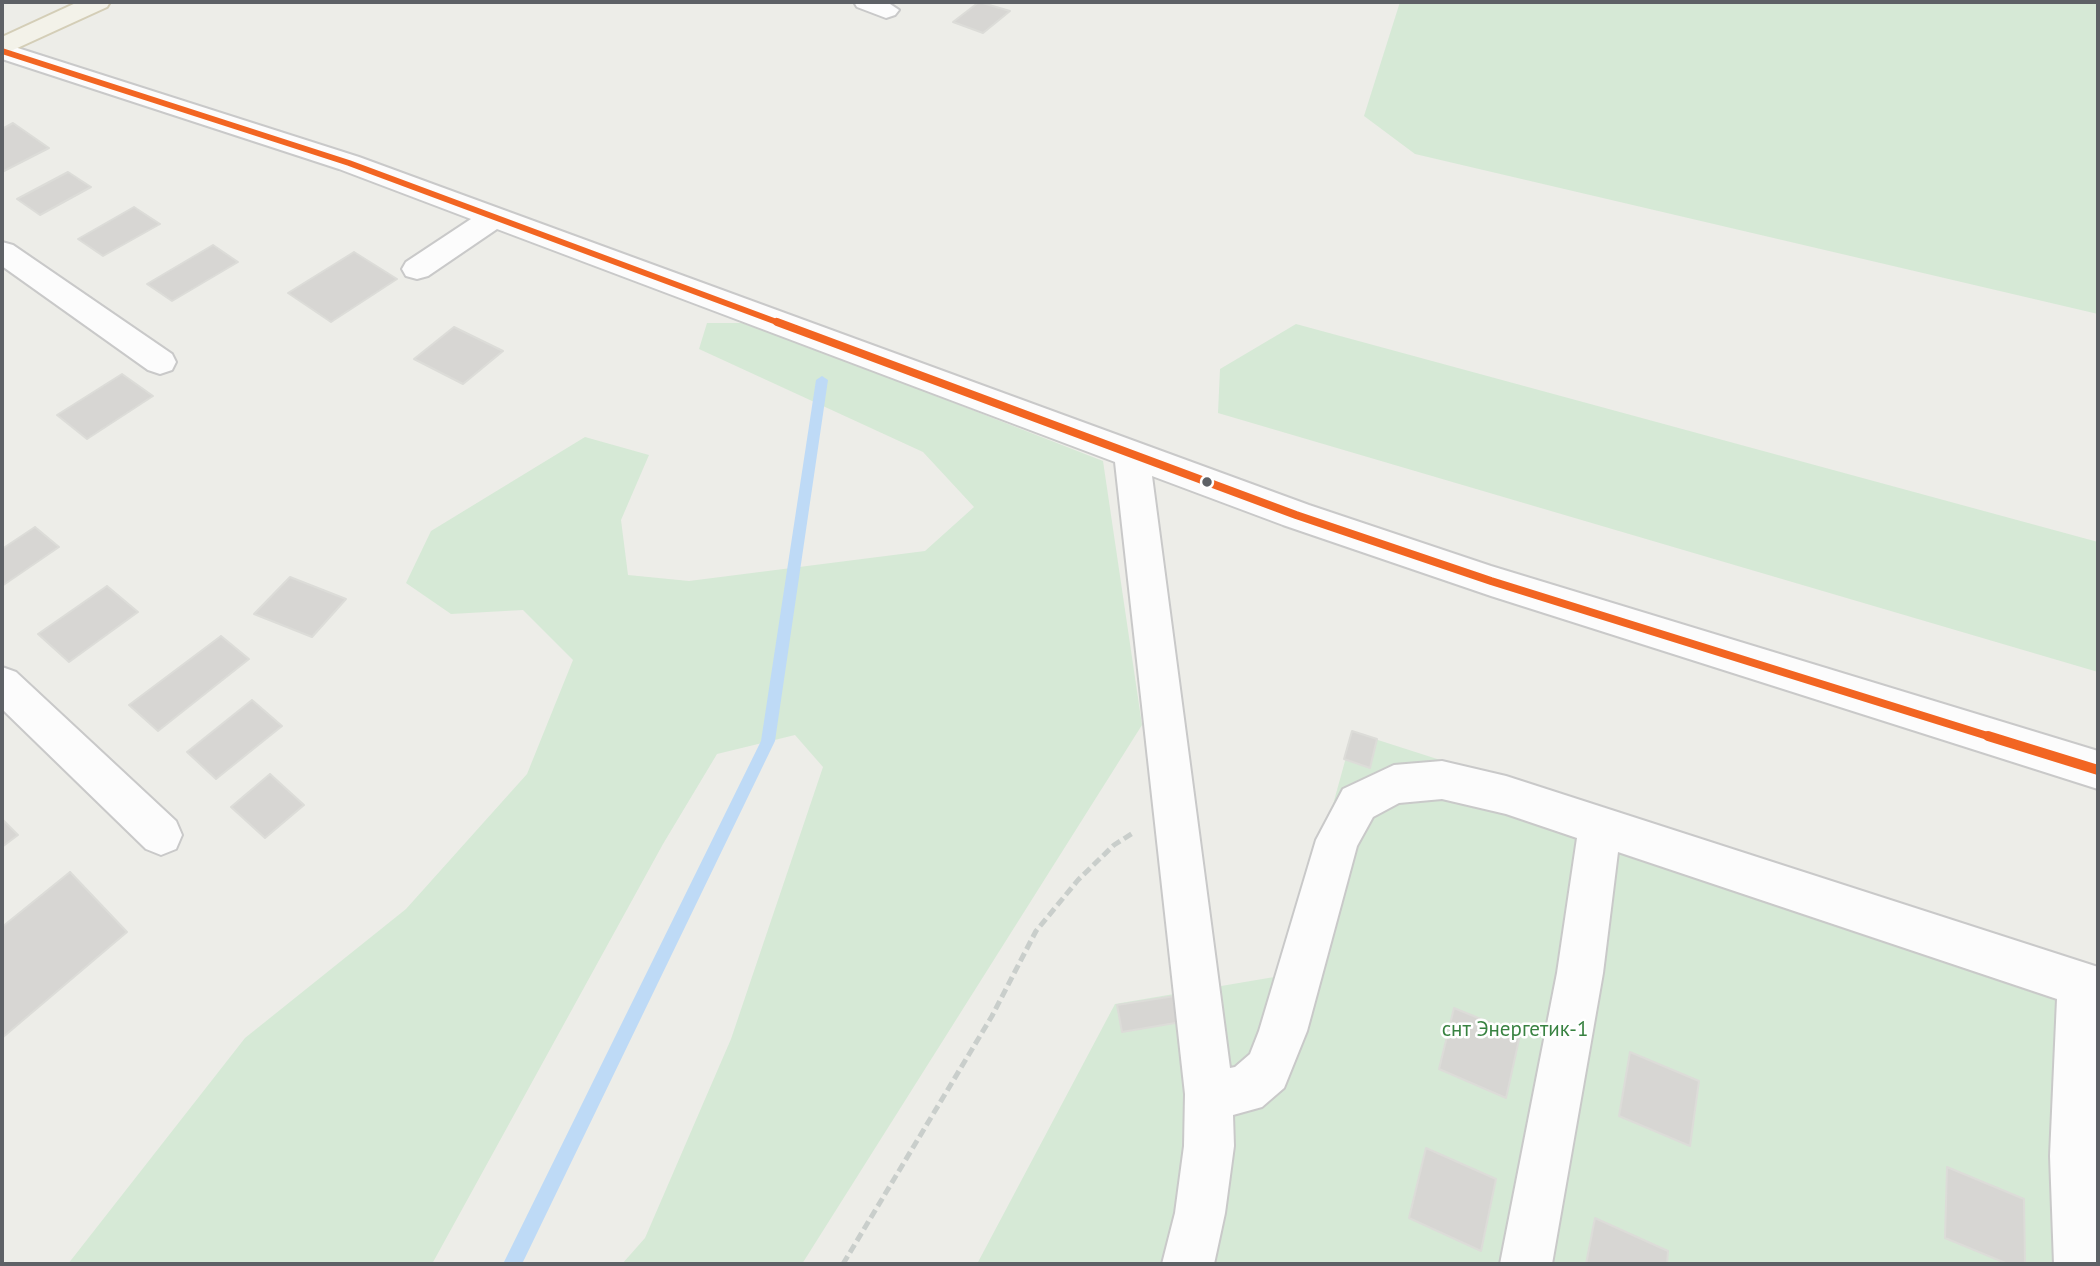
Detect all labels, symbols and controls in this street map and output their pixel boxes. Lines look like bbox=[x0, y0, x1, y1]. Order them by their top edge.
unlabelled marker bbox=[1200, 475, 1214, 489]
park label: снт Энергетик-1 bbox=[1442, 1017, 1588, 1043]

